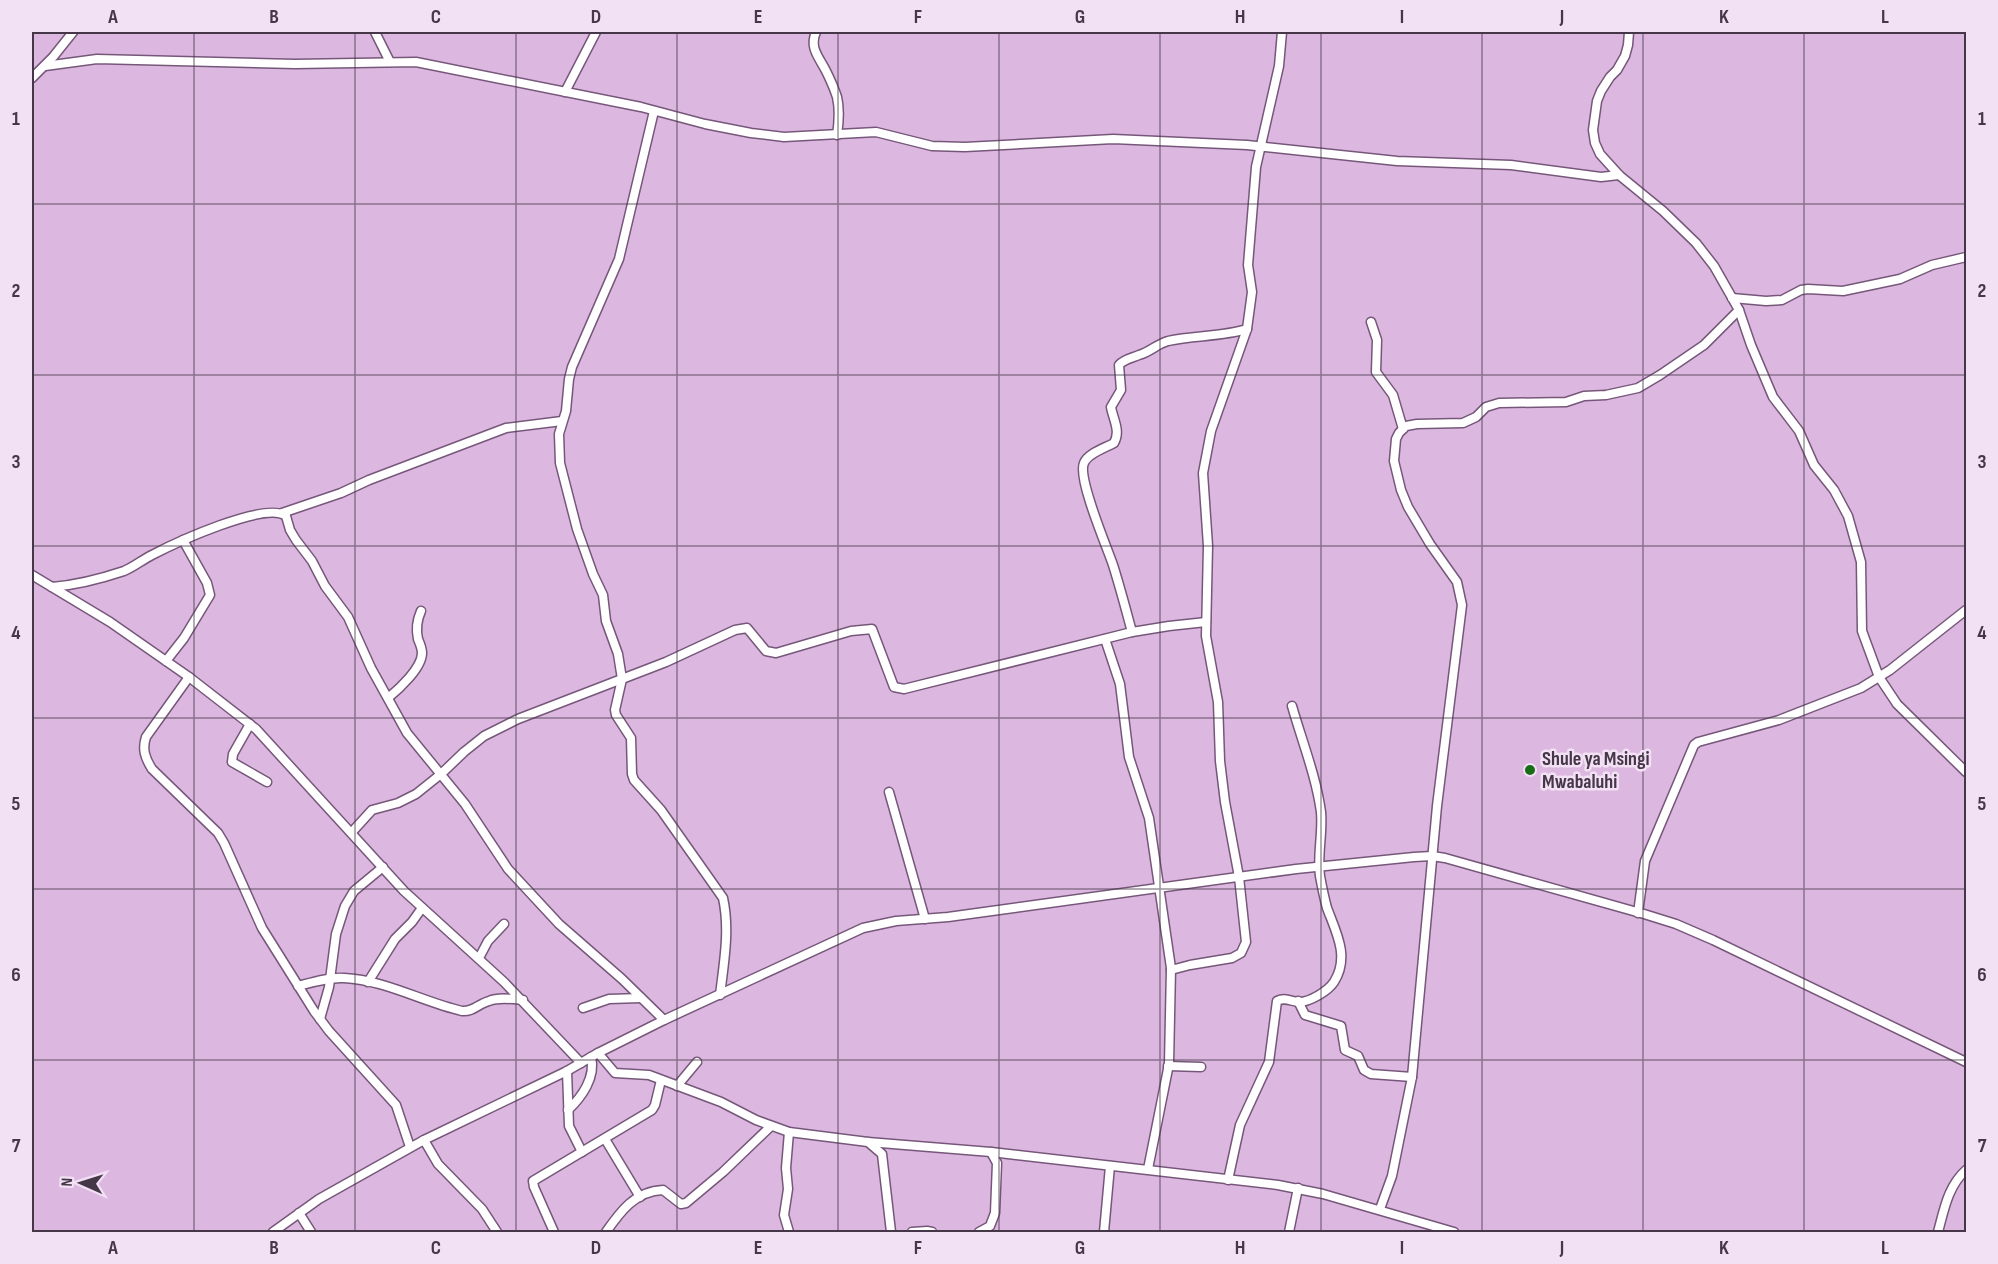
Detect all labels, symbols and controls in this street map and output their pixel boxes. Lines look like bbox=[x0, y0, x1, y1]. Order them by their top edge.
text: A bbox=[107, 5, 118, 29]
text: B bbox=[269, 5, 279, 29]
text: C bbox=[431, 5, 441, 29]
text: D bbox=[591, 5, 601, 29]
text: E bbox=[754, 5, 762, 29]
text: F bbox=[914, 5, 922, 29]
text: G bbox=[1075, 5, 1085, 29]
text: H bbox=[1235, 5, 1245, 29]
text: I bbox=[1400, 5, 1404, 29]
text: J bbox=[1559, 5, 1564, 29]
text: K bbox=[1719, 5, 1729, 29]
text: L bbox=[1881, 5, 1889, 29]
text: 1 bbox=[12, 107, 20, 131]
text: 1 bbox=[1978, 107, 1986, 131]
text: 2 bbox=[12, 279, 20, 303]
text: 2 bbox=[1978, 279, 1986, 303]
text: 3 bbox=[12, 450, 21, 474]
text: 3 bbox=[1978, 450, 1987, 474]
text: 4 bbox=[11, 621, 21, 645]
text: 4 bbox=[1977, 621, 1987, 645]
place label: Shule ya Msingi Mwabaluhi bbox=[1542, 747, 1650, 794]
marker: Shule ya Msingi Mwabaluhi bbox=[1523, 763, 1537, 777]
text: 5 bbox=[12, 792, 21, 816]
text: 5 bbox=[1978, 792, 1987, 816]
text: 6 bbox=[11, 963, 21, 987]
text: 6 bbox=[1977, 963, 1987, 987]
text: 7 bbox=[12, 1134, 21, 1158]
text: 7 bbox=[1978, 1134, 1987, 1158]
north arrow bbox=[51, 1153, 111, 1213]
text: N bbox=[58, 1178, 77, 1187]
text: A bbox=[107, 1236, 118, 1260]
text: B bbox=[269, 1236, 279, 1260]
text: C bbox=[431, 1236, 441, 1260]
text: D bbox=[591, 1236, 601, 1260]
text: E bbox=[754, 1236, 762, 1260]
text: F bbox=[914, 1236, 922, 1260]
text: G bbox=[1075, 1236, 1085, 1260]
text: H bbox=[1235, 1236, 1245, 1260]
text: I bbox=[1400, 1236, 1404, 1260]
text: J bbox=[1559, 1236, 1564, 1260]
text: K bbox=[1719, 1236, 1729, 1260]
text: L bbox=[1881, 1236, 1889, 1260]

